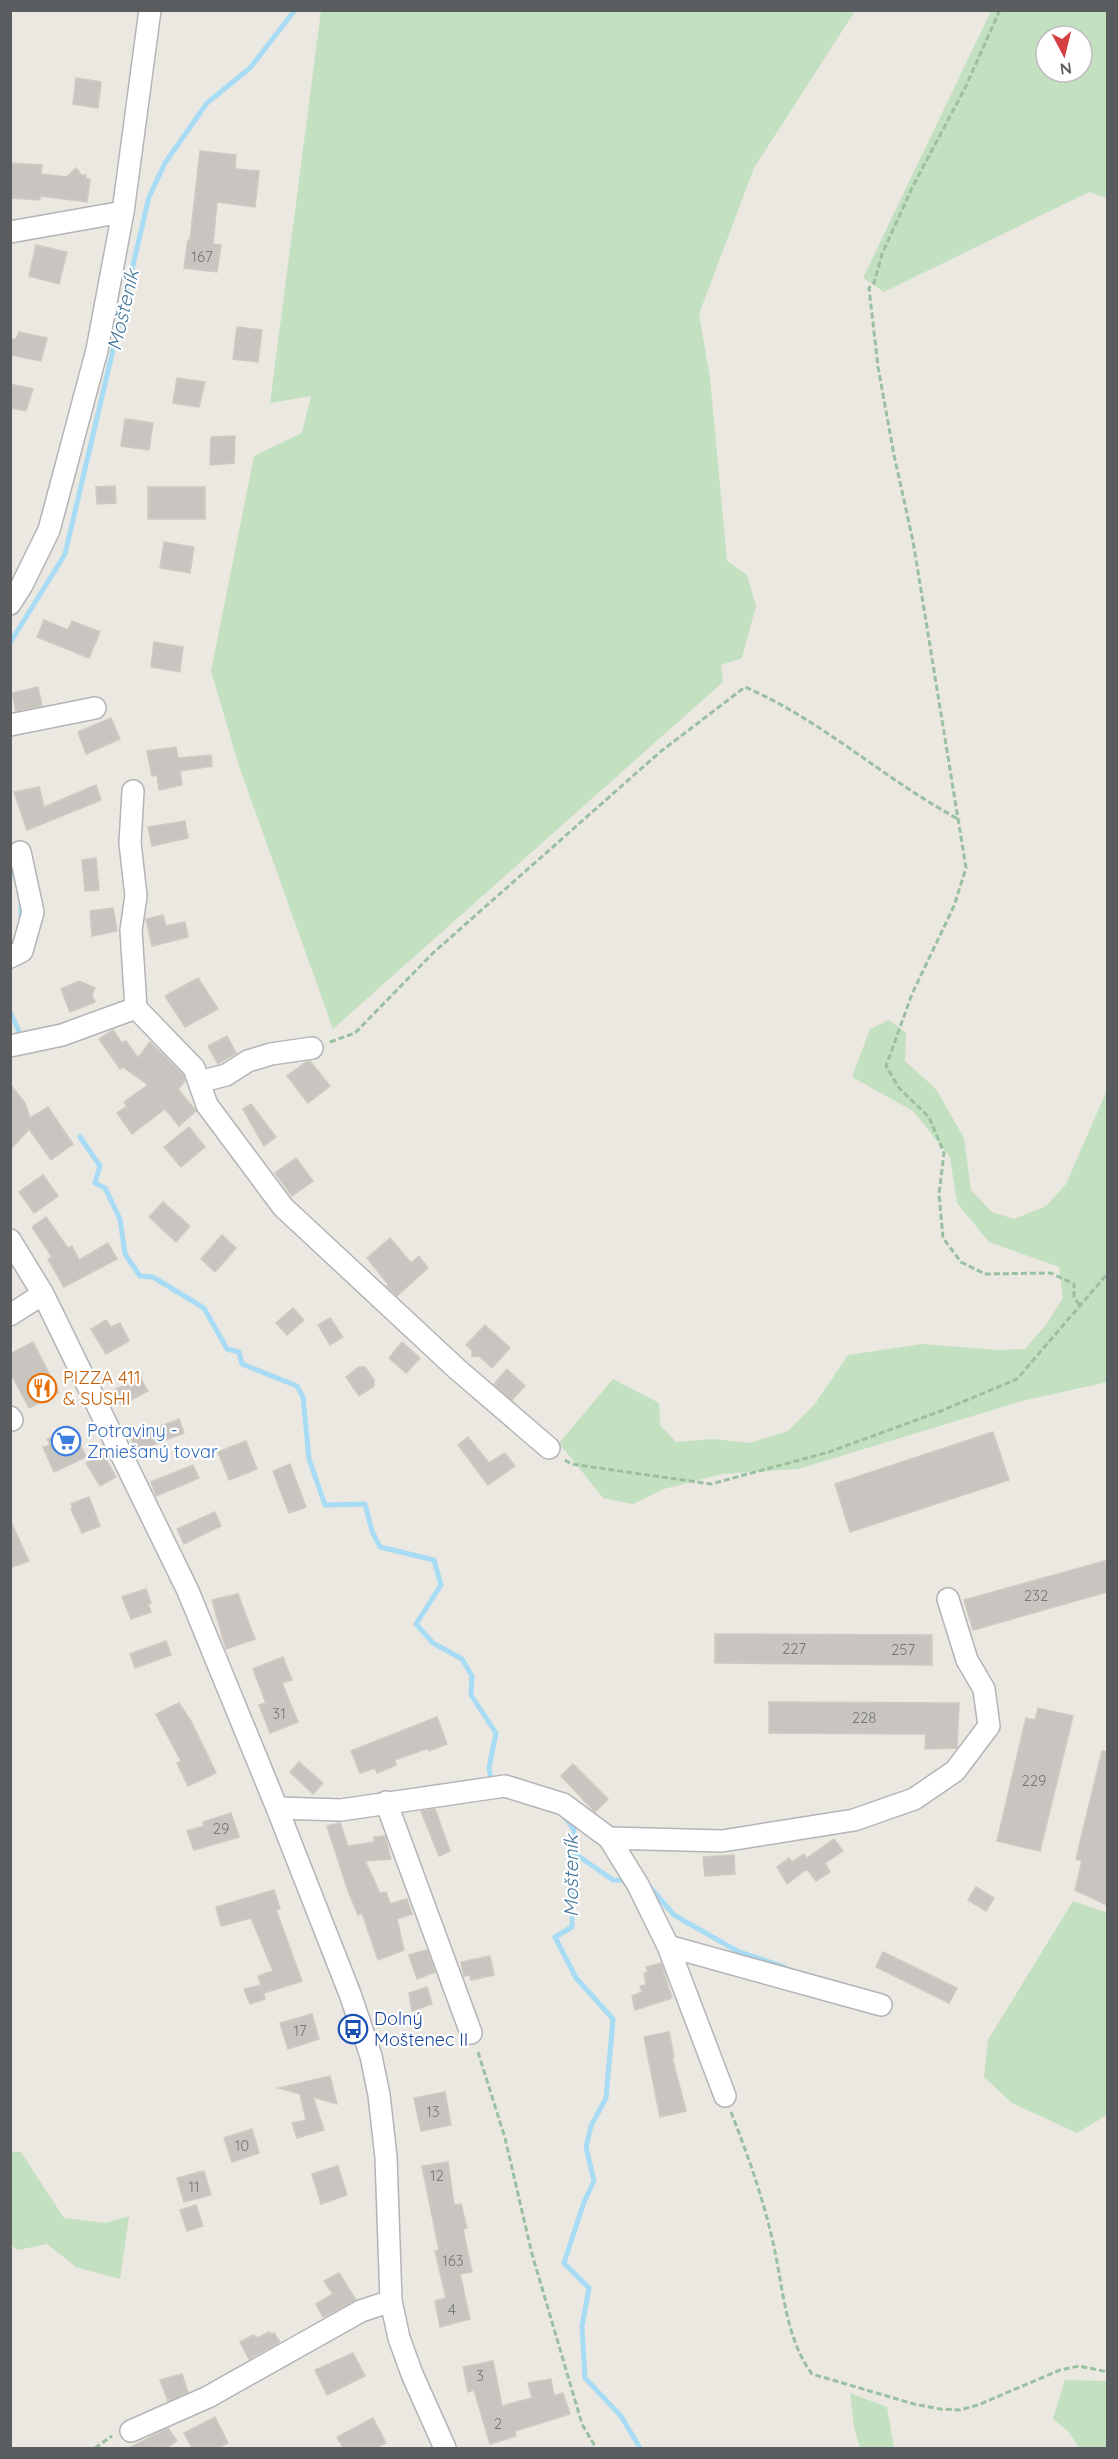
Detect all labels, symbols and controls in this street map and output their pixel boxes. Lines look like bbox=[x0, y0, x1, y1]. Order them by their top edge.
north arrow bbox=[1034, 24, 1094, 84]
text: N bbox=[1059, 58, 1073, 80]
house number: 167 bbox=[191, 247, 213, 266]
water label: Mošteník bbox=[101, 265, 144, 353]
place label: PIZZA 411 & SUSHI bbox=[63, 1366, 141, 1410]
restaurant icon: PIZZA 411 & SUSHI bbox=[26, 1372, 58, 1404]
place label: Potraviny - Zmiešaný tovar bbox=[87, 1419, 218, 1463]
supermarket icon: Potraviny - Zmiešaný tovar bbox=[50, 1425, 82, 1457]
house number: 232 bbox=[1024, 1586, 1048, 1605]
house number: 227 bbox=[782, 1639, 806, 1658]
house number: 257 bbox=[891, 1640, 915, 1659]
house number: 31 bbox=[272, 1704, 286, 1723]
house number: 228 bbox=[852, 1708, 876, 1727]
house number: 229 bbox=[1022, 1771, 1047, 1790]
house number: 29 bbox=[213, 1819, 229, 1838]
water label: Mošteník bbox=[558, 1832, 583, 1917]
place label: Dolný Moštenec II bbox=[374, 2007, 468, 2051]
bus stop icon: Dolný Moštenec II bbox=[337, 2013, 369, 2045]
house number: 17 bbox=[293, 2021, 307, 2040]
house number: 13 bbox=[426, 2102, 440, 2121]
house number: 10 bbox=[235, 2136, 249, 2155]
house number: 12 bbox=[430, 2166, 444, 2185]
house number: 11 bbox=[188, 2177, 200, 2196]
house number: 163 bbox=[442, 2251, 464, 2270]
house number: 4 bbox=[448, 2300, 456, 2319]
house number: 3 bbox=[476, 2366, 484, 2385]
house number: 2 bbox=[494, 2414, 502, 2433]

